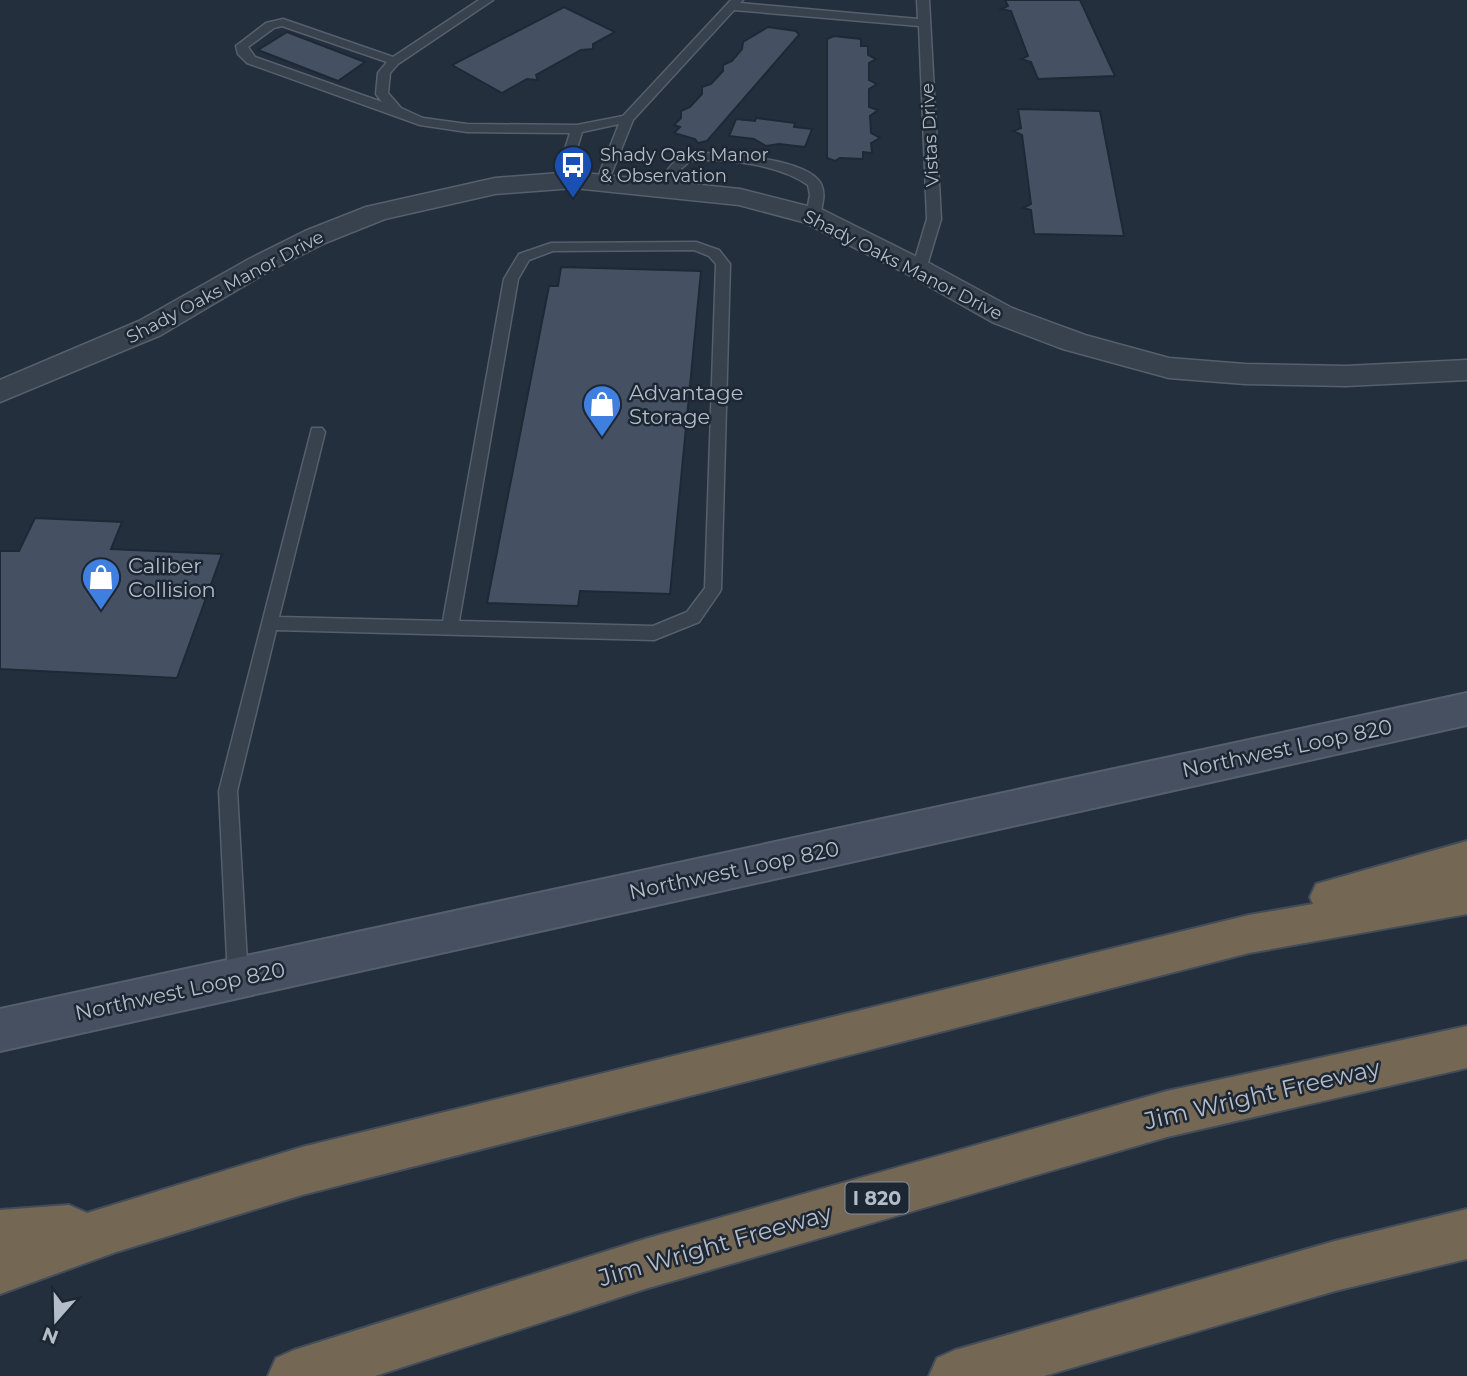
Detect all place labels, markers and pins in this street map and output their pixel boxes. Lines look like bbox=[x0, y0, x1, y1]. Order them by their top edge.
bus stop icon: Shady Oaks Manor & Observation bbox=[552, 144, 594, 199]
place label: Shady Oaks Manor & Observation bbox=[600, 144, 769, 187]
place label: Advantage Storage bbox=[629, 380, 743, 429]
shop icon: Advantage Storage bbox=[581, 383, 623, 438]
place label: Caliber Collision bbox=[128, 553, 216, 602]
shop icon: Caliber Collision bbox=[80, 556, 122, 611]

